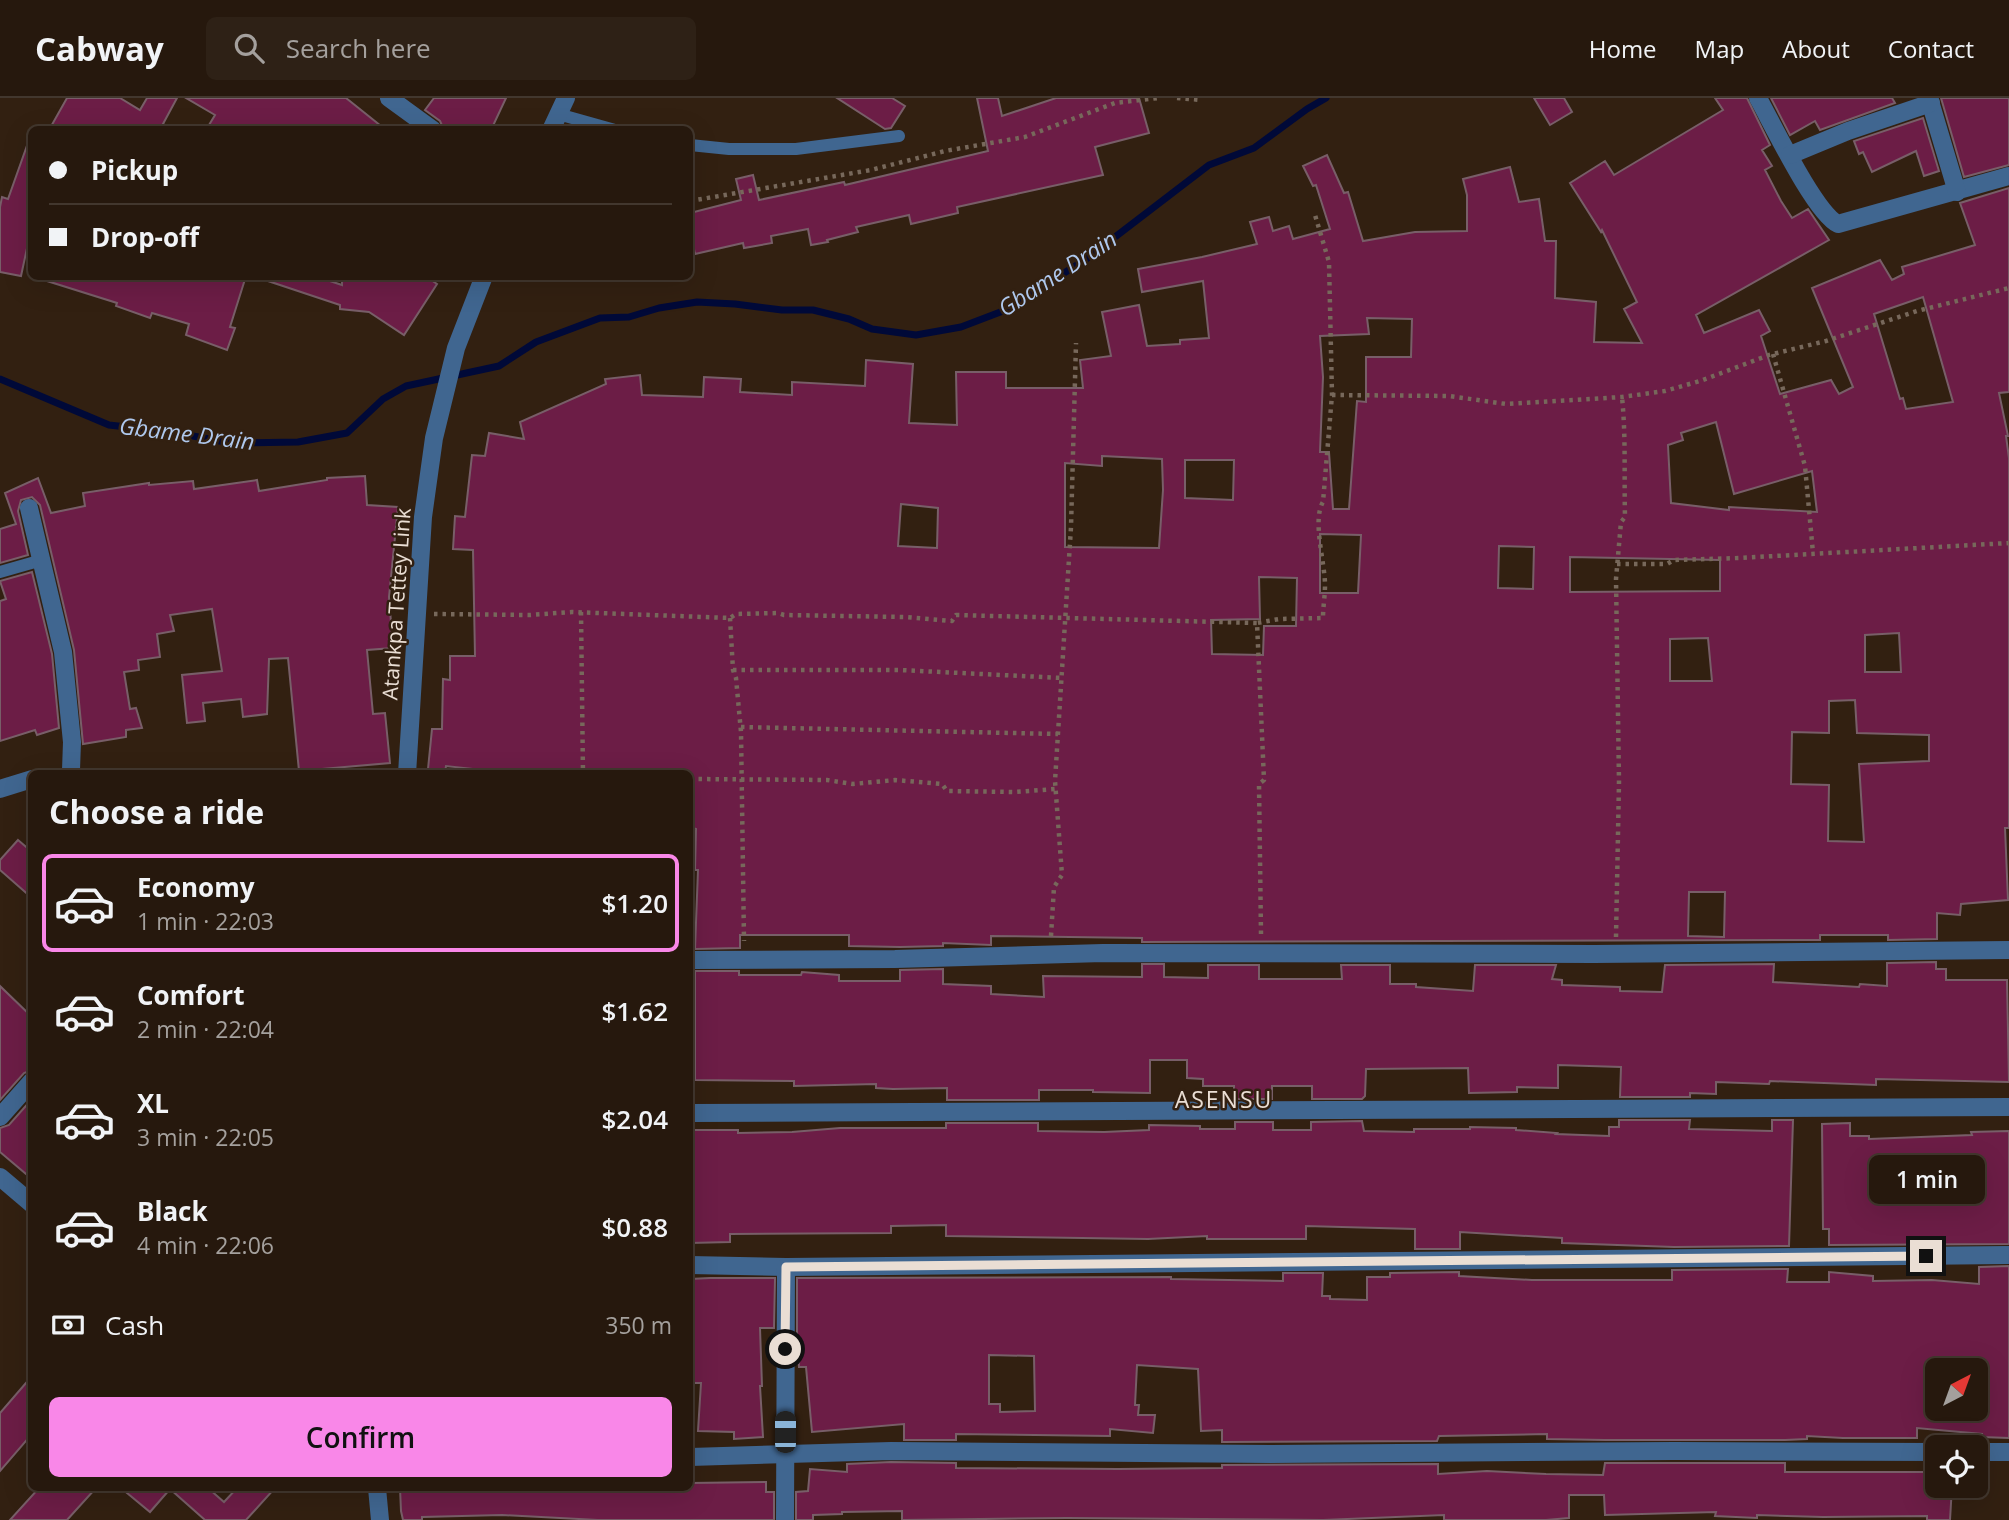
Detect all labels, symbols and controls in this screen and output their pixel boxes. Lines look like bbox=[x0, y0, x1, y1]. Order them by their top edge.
search box bbox=[206, 17, 696, 80]
text: Cabway bbox=[35, 26, 164, 71]
icon: search bbox=[230, 29, 268, 67]
text: Search here bbox=[286, 30, 431, 66]
text: Home bbox=[1589, 32, 1657, 65]
text: Map bbox=[1695, 32, 1744, 65]
text: About bbox=[1782, 32, 1850, 65]
text: Contact bbox=[1888, 32, 1974, 65]
text: Pickup bbox=[91, 152, 178, 188]
text: Drop-off bbox=[91, 219, 199, 255]
water label: Gbame Drain bbox=[991, 223, 1123, 323]
water label: Gbame Drain bbox=[118, 409, 256, 457]
street label: Atankpa Tettey Link bbox=[375, 507, 417, 701]
text: Choose a ride bbox=[49, 790, 264, 833]
text: Economy bbox=[137, 869, 255, 905]
icon: car bbox=[53, 872, 116, 935]
text: $1.20 bbox=[601, 885, 668, 921]
text: 1 min · 22:03 bbox=[137, 905, 274, 937]
text: Comfort bbox=[137, 977, 244, 1013]
icon: car bbox=[53, 980, 116, 1043]
text: $1.62 bbox=[601, 993, 668, 1029]
text: 2 min · 22:04 bbox=[137, 1013, 274, 1045]
district label: ASENSU bbox=[1175, 1083, 1273, 1115]
text: XL bbox=[137, 1085, 169, 1121]
icon: car bbox=[53, 1088, 116, 1151]
text: $2.04 bbox=[601, 1101, 668, 1137]
text: 3 min · 22:05 bbox=[137, 1121, 274, 1153]
callout: 1 min bbox=[1868, 1154, 1984, 1204]
text: 1 min bbox=[1896, 1163, 1958, 1195]
text: Black bbox=[137, 1193, 208, 1229]
icon: car bbox=[53, 1196, 116, 1259]
text: $0.88 bbox=[601, 1209, 668, 1245]
text: 4 min · 22:06 bbox=[137, 1229, 274, 1261]
route end bbox=[1910, 1240, 1942, 1272]
icon: cash bbox=[49, 1306, 87, 1344]
text: Cash bbox=[105, 1307, 164, 1343]
text: 350 m bbox=[605, 1309, 672, 1341]
route start bbox=[769, 1333, 801, 1365]
north arrow bbox=[1925, 1358, 1988, 1421]
map controls bbox=[1925, 1358, 1988, 1498]
button: Confirm bbox=[49, 1397, 672, 1477]
car bbox=[775, 1411, 796, 1453]
button: locate bbox=[1925, 1435, 1988, 1498]

